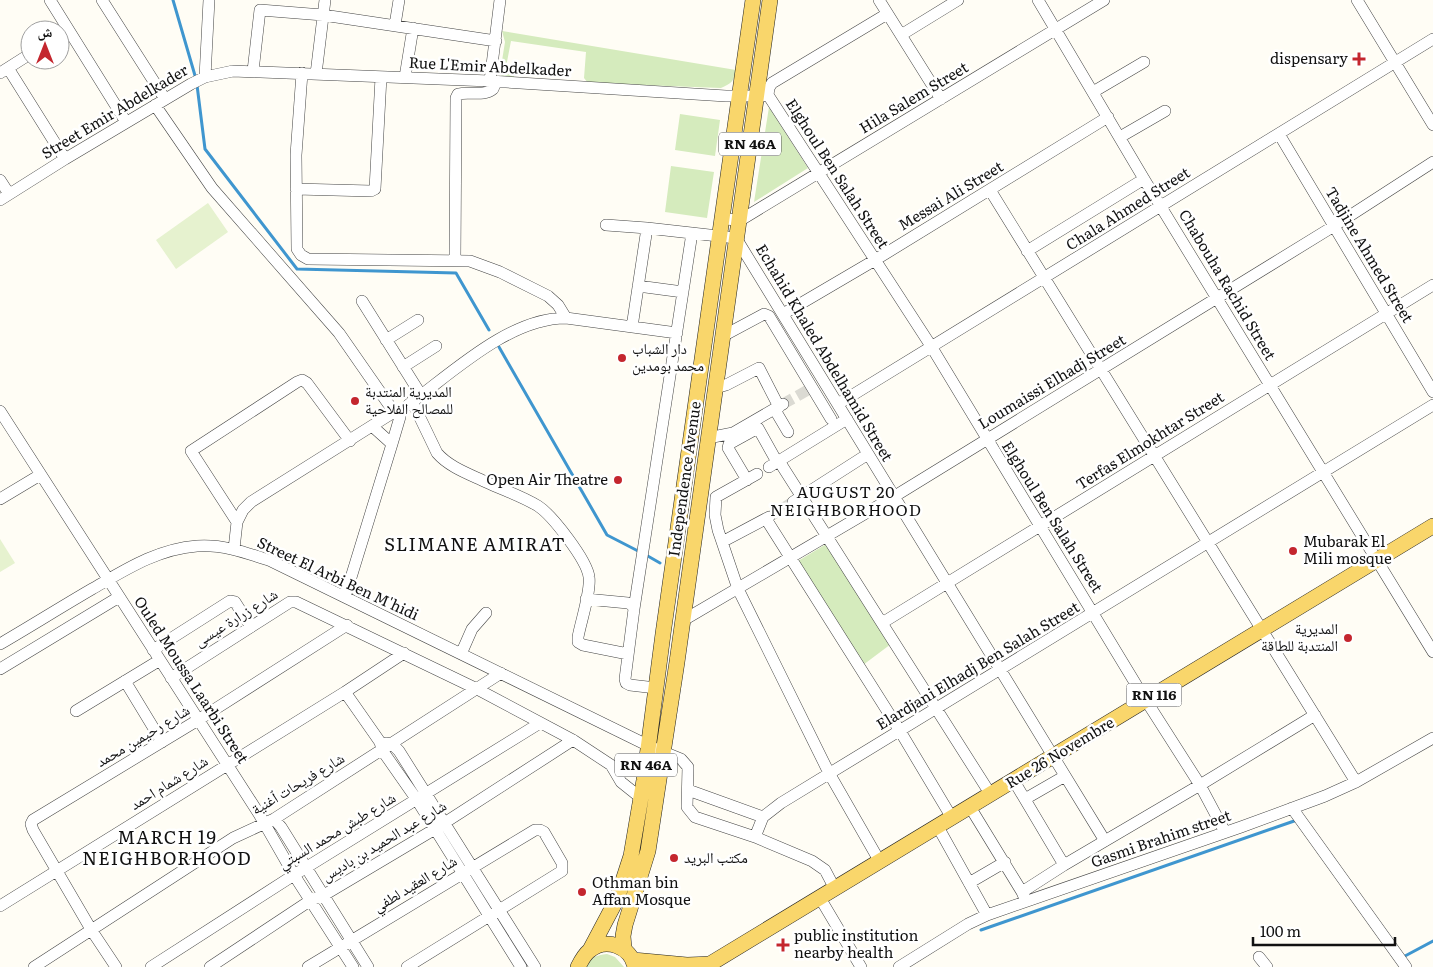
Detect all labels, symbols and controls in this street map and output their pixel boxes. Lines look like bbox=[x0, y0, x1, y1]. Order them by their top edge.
north arrow bbox=[20, 20, 70, 70]
text: ش bbox=[38, 21, 53, 41]
place label: dispensary bbox=[1270, 46, 1348, 69]
street label: Rue L'Emir Abdelkader bbox=[408, 50, 572, 81]
marker: dispensary bbox=[1352, 52, 1366, 66]
street label: Hila Salem Street bbox=[854, 55, 972, 138]
street label: Street Emir Abdelkader bbox=[37, 58, 192, 164]
street label: Elghoul Ben Salah Street bbox=[781, 93, 896, 253]
road number: RN 46A bbox=[719, 132, 781, 156]
street label: Messai Ali Street bbox=[893, 154, 1007, 235]
street label: Chala Ahmed Street bbox=[1061, 160, 1194, 255]
street label: Tadjine Ahmed Street bbox=[1320, 182, 1420, 327]
street label: Chabouha Rachid Street bbox=[1174, 204, 1283, 364]
street label: Echahid Khaled Abdelhamid Street bbox=[751, 239, 900, 465]
street label: Loumaissi Elhadj Street bbox=[973, 327, 1129, 434]
place label: دار الشباب محمد بومدين bbox=[632, 336, 704, 376]
marker: دار الشباب محمد بومدين bbox=[616, 352, 628, 364]
place label: المديرية المنتدبة للمصالح الفلاحية bbox=[365, 379, 453, 419]
street label: Terfas Elmokhtar Street bbox=[1071, 385, 1228, 495]
marker: المديرية المنتدبة للمصالح الفلاحية bbox=[349, 395, 361, 407]
street label: Independence Avenue bbox=[661, 399, 706, 558]
street label: Elghoul Ben Salah Street bbox=[997, 436, 1109, 597]
place label: Open Air Theatre bbox=[486, 467, 608, 490]
marker: Open Air Theatre bbox=[612, 474, 624, 486]
district label: AUGUST 20 NEIGHBORHOOD bbox=[770, 479, 922, 521]
place label: Mubarak El Mili mosque bbox=[1303, 529, 1392, 569]
street label: Street El Arbi Ben M'hidi bbox=[254, 530, 423, 625]
district label: SLIMANE AMIRAT bbox=[384, 530, 566, 557]
marker: Mubarak El Mili mosque bbox=[1287, 545, 1299, 557]
street label: شارع زرارة عيسى bbox=[189, 582, 282, 652]
street label: Ouled Moussa Laarbi Street bbox=[129, 591, 255, 768]
street label: Elardjani Elhadj Ben Salah Street bbox=[871, 595, 1083, 735]
place label: المديرية المنتدبة للطاقة bbox=[1261, 616, 1338, 656]
marker: المديرية المنتدبة للطاقة bbox=[1342, 632, 1354, 644]
road number: RN 116 bbox=[1126, 684, 1182, 706]
street label: شارع رحيمين محمد bbox=[91, 698, 194, 772]
street label: Rue 26 Novembre bbox=[1000, 710, 1118, 793]
street label: شارع فريحات ٱغنية bbox=[246, 746, 348, 820]
street label: شارع شمام احمد bbox=[125, 749, 212, 815]
road number: RN 46A bbox=[615, 754, 677, 776]
street label: شارع طبش محمد السبتي bbox=[273, 785, 401, 876]
street label: شارع عبد الحميد بن باديس bbox=[316, 793, 450, 886]
street label: Gasmi Brahim street bbox=[1087, 803, 1234, 872]
district label: MARCH 19 NEIGHBORHOOD bbox=[82, 823, 252, 871]
place label: مكتب البريد bbox=[684, 845, 748, 868]
street label: شارع العقيد لطفي bbox=[368, 848, 462, 918]
marker: مكتب البريد bbox=[668, 852, 680, 864]
place label: Othman bin Affan Mosque bbox=[592, 870, 691, 910]
marker: Othman bin Affan Mosque bbox=[576, 886, 588, 898]
scale bar bbox=[1253, 914, 1396, 946]
text: 100 m bbox=[1260, 919, 1301, 942]
place label: public institution nearby health bbox=[794, 923, 918, 963]
marker: public institution nearby health bbox=[776, 938, 790, 952]

